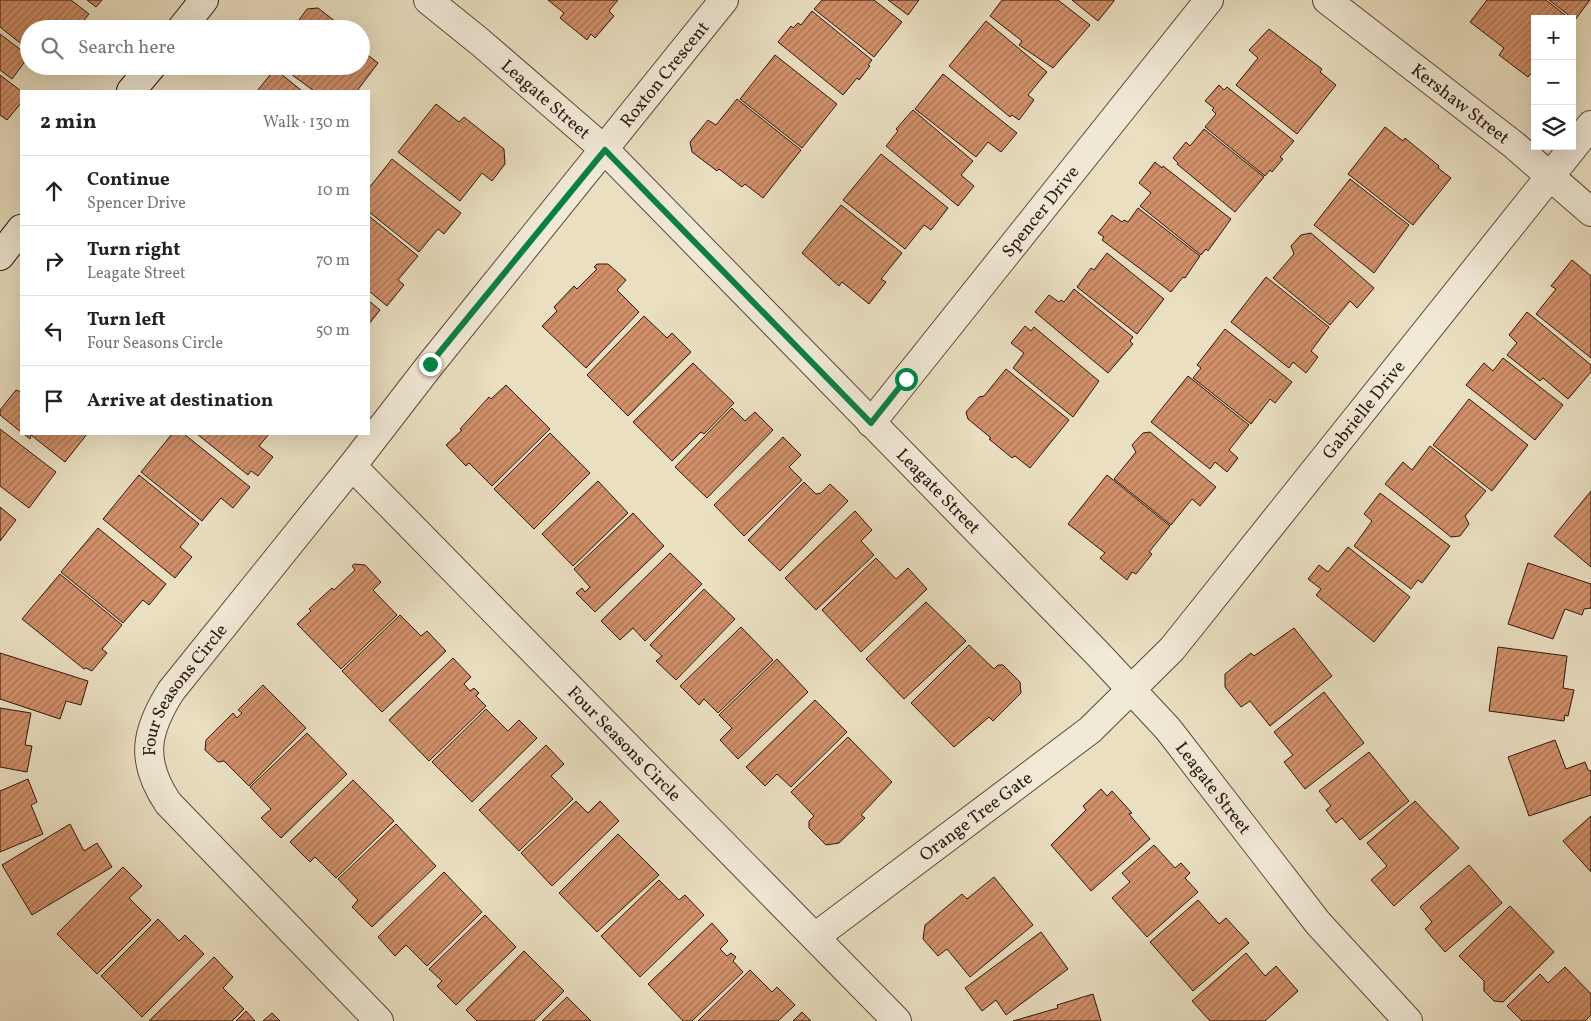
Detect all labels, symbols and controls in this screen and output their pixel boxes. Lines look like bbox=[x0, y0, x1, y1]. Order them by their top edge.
map controls bbox=[1531, 15, 1576, 150]
button: + bbox=[1531, 15, 1576, 60]
street label: Roxton Crescent bbox=[615, 17, 716, 134]
search box bbox=[20, 20, 370, 75]
icon: search bbox=[38, 34, 66, 62]
text: Search here bbox=[78, 35, 175, 61]
street label: Leagate Street bbox=[495, 54, 595, 146]
street label: Kershaw Street bbox=[1405, 58, 1514, 151]
button: − bbox=[1531, 60, 1576, 105]
button: layers bbox=[1531, 105, 1576, 150]
text: 2 min bbox=[40, 108, 97, 137]
text: Walk · 130 m bbox=[263, 112, 350, 134]
street label: Spencer Drive bbox=[997, 161, 1086, 264]
text: Continue bbox=[87, 167, 170, 193]
icon: ahead bbox=[40, 177, 68, 205]
text: 10 m bbox=[317, 180, 350, 202]
text: Spencer Drive bbox=[87, 193, 186, 215]
text: Turn right bbox=[87, 237, 180, 263]
icon: right bbox=[40, 247, 68, 275]
text: 70 m bbox=[316, 250, 350, 272]
text: Leagate Street bbox=[87, 263, 186, 285]
text: Turn left bbox=[87, 307, 166, 333]
icon: left bbox=[40, 317, 68, 345]
text: 50 m bbox=[316, 320, 350, 342]
text: Four Seasons Circle bbox=[87, 333, 223, 355]
route end bbox=[419, 353, 442, 376]
street label: Gabrielle Drive bbox=[1317, 356, 1412, 465]
route start bbox=[895, 368, 918, 391]
icon: arrive bbox=[40, 387, 68, 415]
text: Arrive at destination bbox=[87, 388, 273, 414]
street label: Leagate Street bbox=[890, 444, 985, 540]
street label: Four Seasons Circle bbox=[138, 619, 234, 756]
street label: Four Seasons Circle bbox=[561, 681, 686, 808]
street label: Leagate Street bbox=[1168, 737, 1256, 840]
street label: Orange Tree Gate bbox=[915, 766, 1038, 868]

